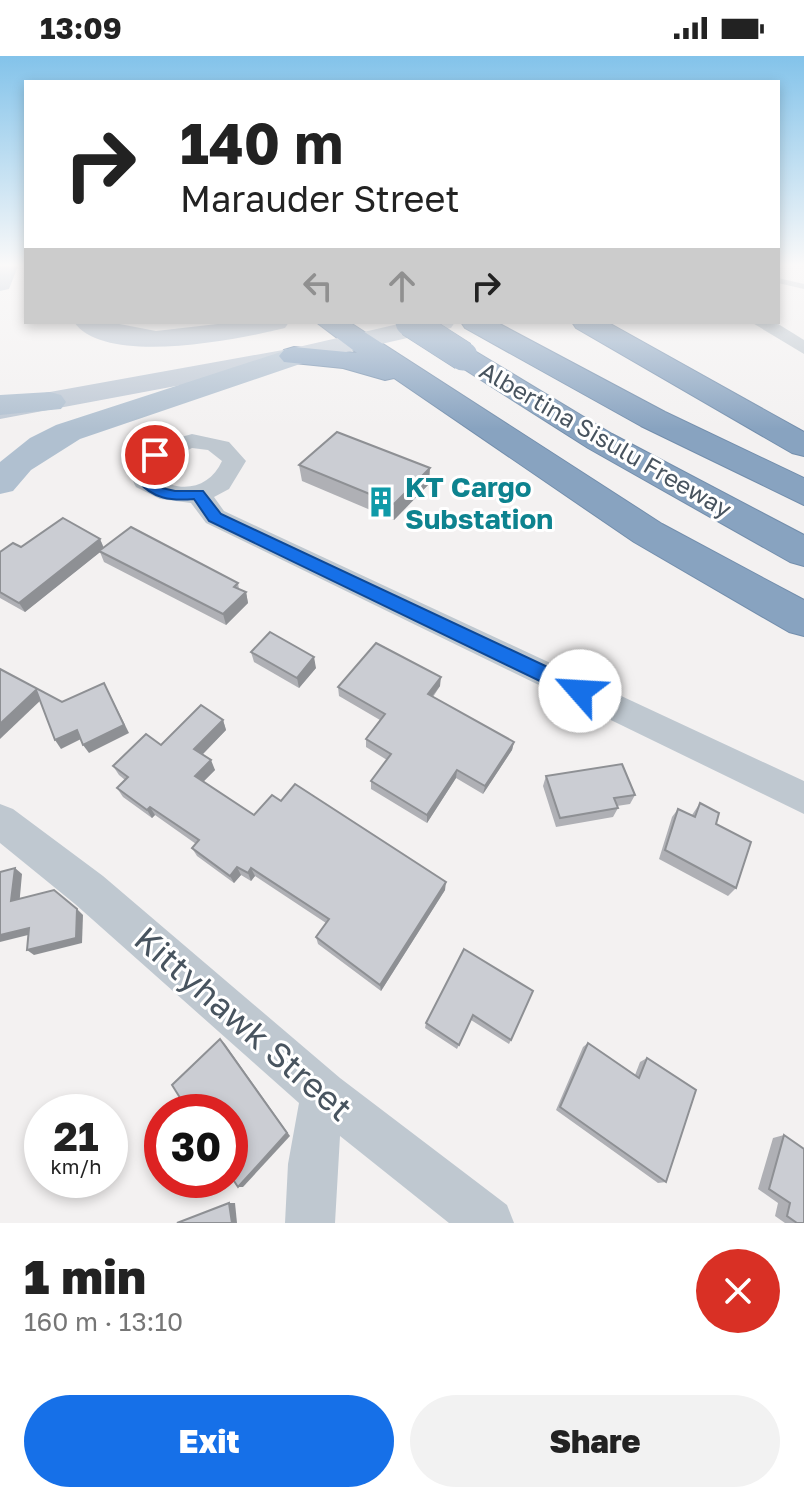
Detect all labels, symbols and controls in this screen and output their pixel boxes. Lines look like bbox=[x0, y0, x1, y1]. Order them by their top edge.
text: 13:09 bbox=[40, 10, 122, 46]
text: 140 m bbox=[180, 109, 343, 176]
icon: right bbox=[48, 112, 152, 216]
text: Marauder Street bbox=[180, 177, 460, 220]
icon: left bbox=[296, 264, 340, 308]
icon: ahead bbox=[380, 264, 424, 308]
icon: right bbox=[464, 264, 508, 308]
street label: Albertina Sisulu Freeway bbox=[475, 355, 737, 523]
pin bbox=[121, 421, 189, 489]
icon: arrive bbox=[133, 433, 177, 477]
place label: KT Cargo Substation bbox=[405, 470, 553, 535]
building icon: KT Cargo Substation bbox=[364, 485, 398, 519]
position arrow bbox=[538, 649, 622, 733]
street label: Kittyhawk Street bbox=[127, 918, 361, 1128]
speed limit sign: 30 bbox=[144, 1094, 248, 1198]
text: 21 bbox=[54, 1112, 99, 1160]
text: km/h bbox=[51, 1154, 101, 1178]
text: 1 min bbox=[24, 1247, 146, 1305]
button: close bbox=[696, 1249, 780, 1333]
text: 160 m · 13:10 bbox=[24, 1306, 183, 1337]
button: Exit bbox=[24, 1395, 394, 1487]
button: Share bbox=[410, 1395, 780, 1487]

